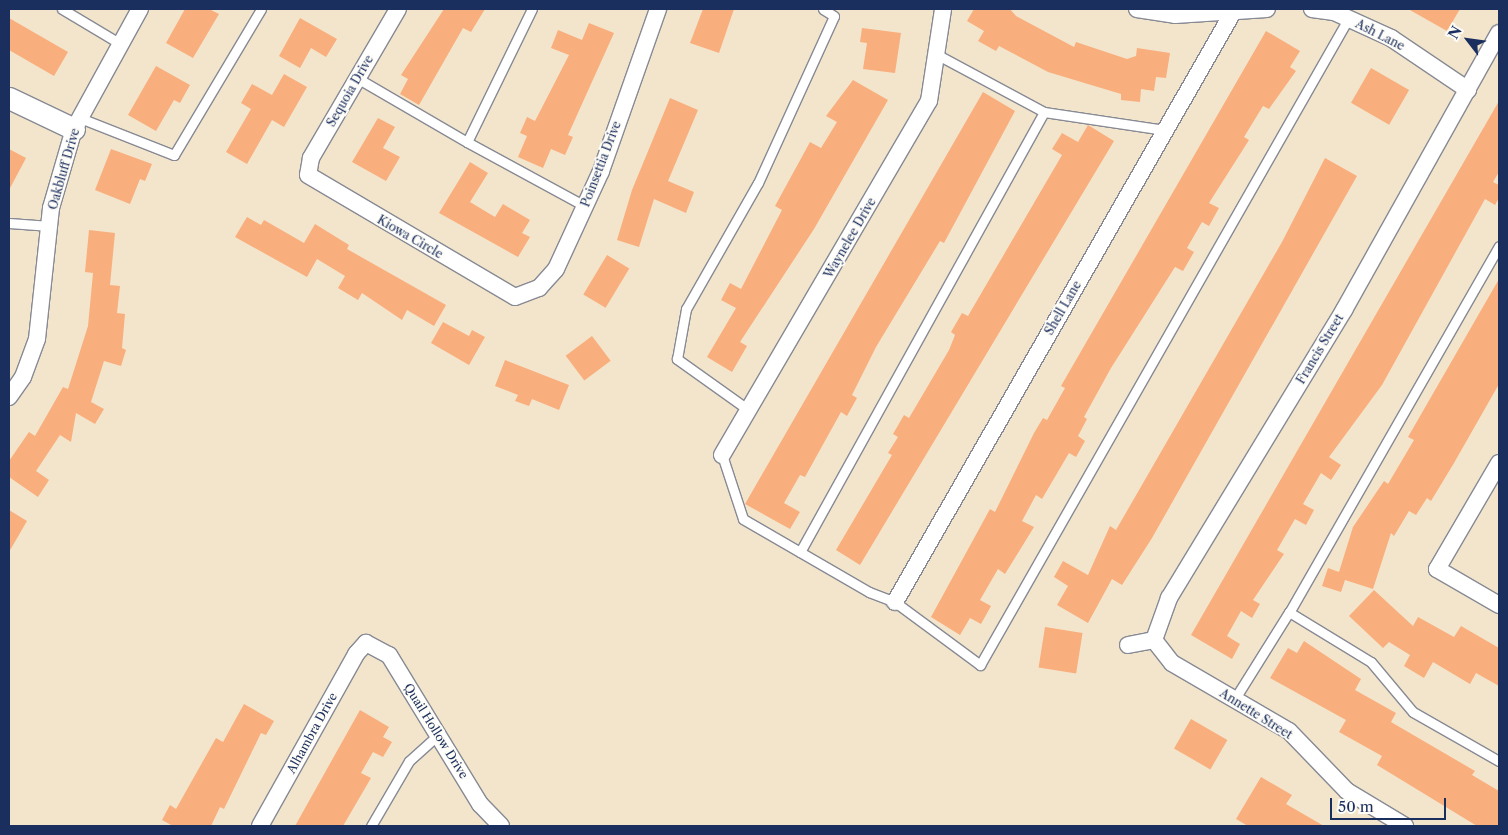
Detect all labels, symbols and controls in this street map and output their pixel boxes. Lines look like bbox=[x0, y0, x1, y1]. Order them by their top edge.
north arrow bbox=[1443, 15, 1493, 65]
street label: Ash Lane bbox=[1353, 16, 1407, 54]
text: N bbox=[1444, 23, 1466, 42]
street label: Sequoia Drive bbox=[324, 53, 376, 129]
street label: Poinsettia Drive bbox=[578, 119, 624, 209]
street label: Oakbluff Drive bbox=[45, 127, 83, 211]
street label: Waynelee Drive bbox=[821, 195, 879, 281]
street label: Kiowa Circle bbox=[375, 212, 445, 262]
street label: Shell Lane bbox=[1042, 278, 1084, 338]
street label: Francis Street bbox=[1293, 311, 1347, 387]
street label: Quail Hollow Drive bbox=[401, 681, 471, 781]
street label: Annette Street bbox=[1217, 686, 1295, 742]
street label: Alhambra Drive bbox=[284, 690, 340, 776]
scale bar bbox=[1333, 788, 1449, 820]
text: 50 m bbox=[1338, 797, 1374, 816]

